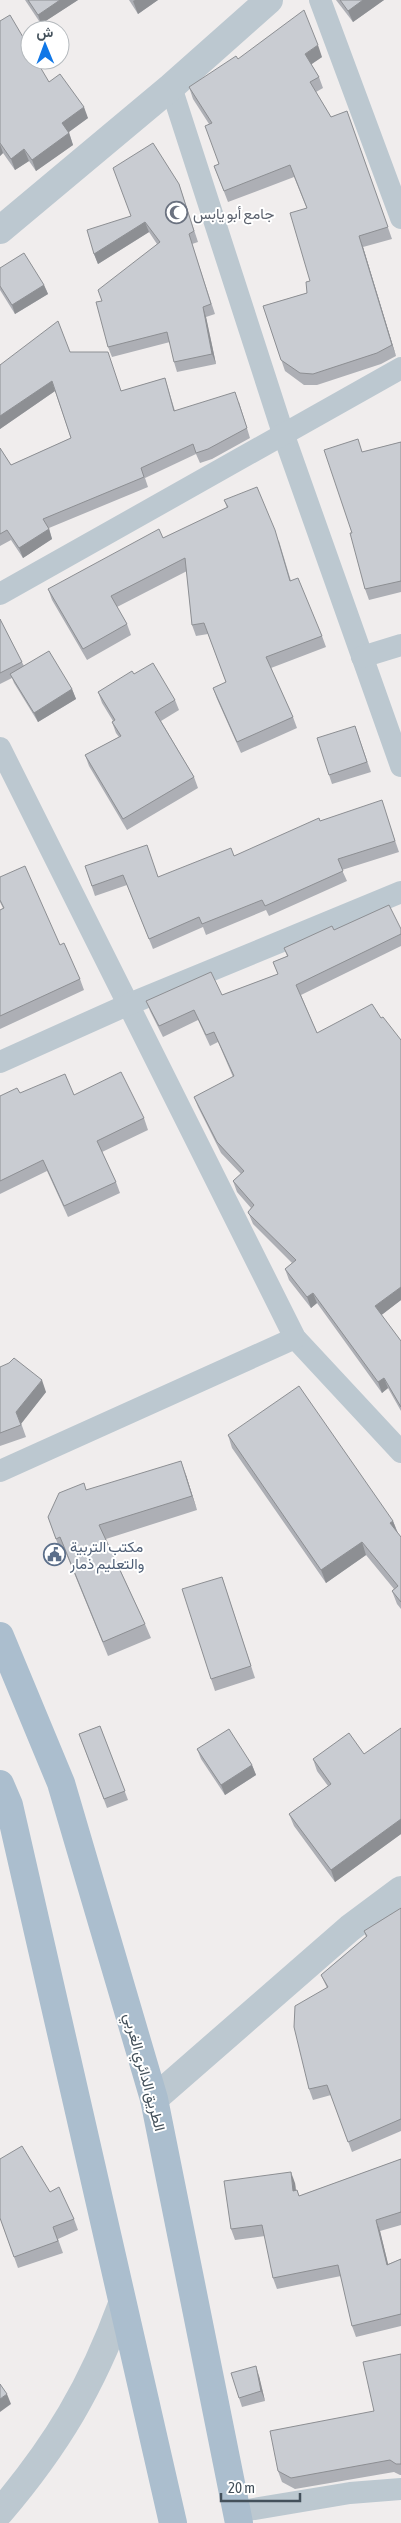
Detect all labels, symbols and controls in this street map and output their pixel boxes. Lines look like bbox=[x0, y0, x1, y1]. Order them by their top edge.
north arrow bbox=[20, 20, 70, 70]
text: ش bbox=[36, 24, 54, 41]
mosque icon: جامع أبو يابس bbox=[165, 201, 189, 225]
place label: جامع أبو يابس bbox=[193, 205, 274, 225]
place label: مكتب التربية والتعليم ذمار bbox=[69, 1538, 144, 1574]
public building icon: مكتب التربية والتعليم ذمار bbox=[42, 1543, 66, 1567]
street label: الطريق الدائري الغربي bbox=[116, 2011, 169, 2134]
scale bar bbox=[221, 2470, 300, 2502]
text: 20 m bbox=[228, 2479, 255, 2496]

